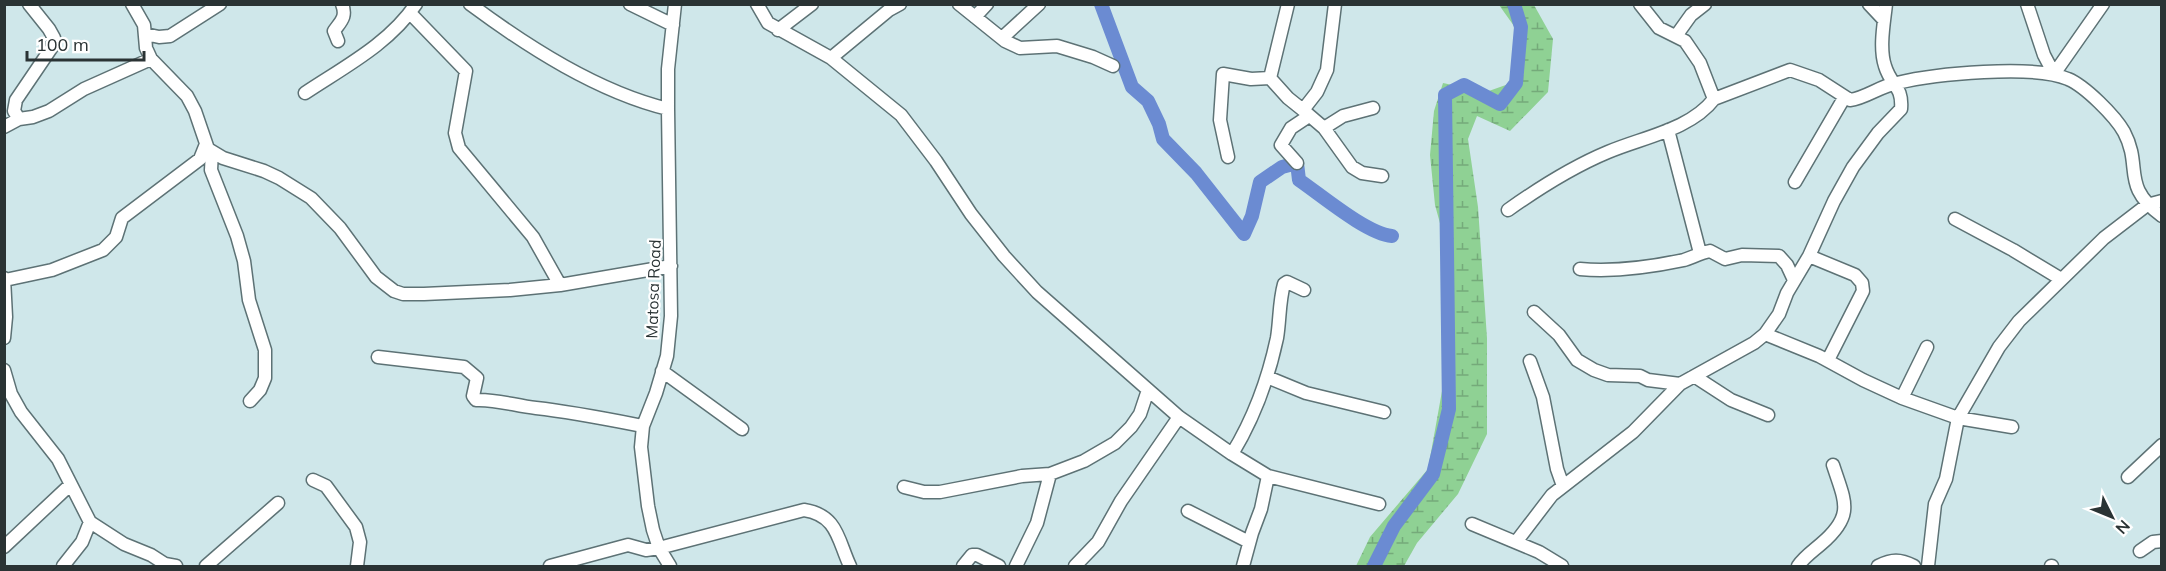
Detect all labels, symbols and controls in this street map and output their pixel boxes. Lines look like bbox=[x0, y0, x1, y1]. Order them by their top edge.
scale bar bbox=[27, 24, 144, 62]
text: 100 m bbox=[36, 33, 89, 56]
street label: Matosa Road bbox=[641, 239, 665, 339]
north arrow bbox=[2082, 487, 2142, 547]
text: N bbox=[2112, 516, 2134, 538]

